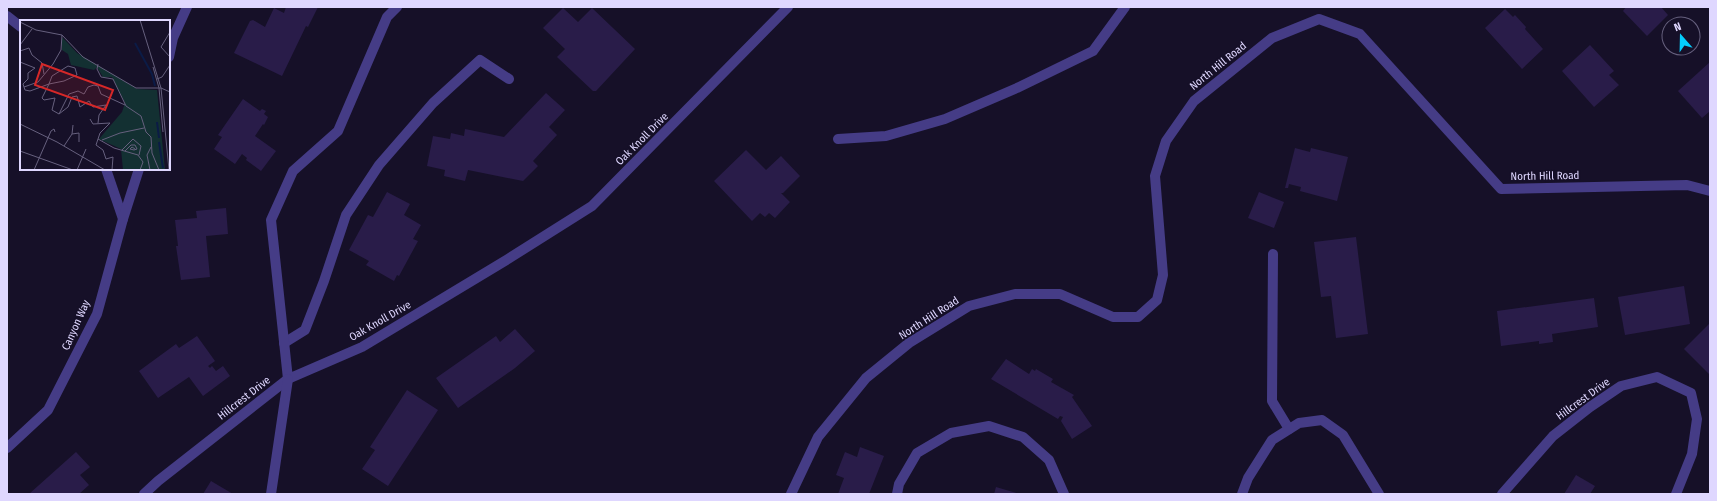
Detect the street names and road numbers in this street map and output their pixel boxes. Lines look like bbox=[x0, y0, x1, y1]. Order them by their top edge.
street label: North Hill Road bbox=[1187, 39, 1249, 93]
street label: Oak Knoll Drive bbox=[613, 110, 671, 168]
street label: North Hill Road bbox=[1510, 169, 1580, 183]
street label: North Hill Road bbox=[897, 294, 961, 342]
street label: Canyon Way bbox=[59, 298, 93, 352]
street label: Oak Knoll Drive bbox=[347, 298, 413, 344]
street label: Hillcrest Drive bbox=[215, 373, 273, 423]
street label: Hillcrest Drive bbox=[1554, 375, 1612, 423]

